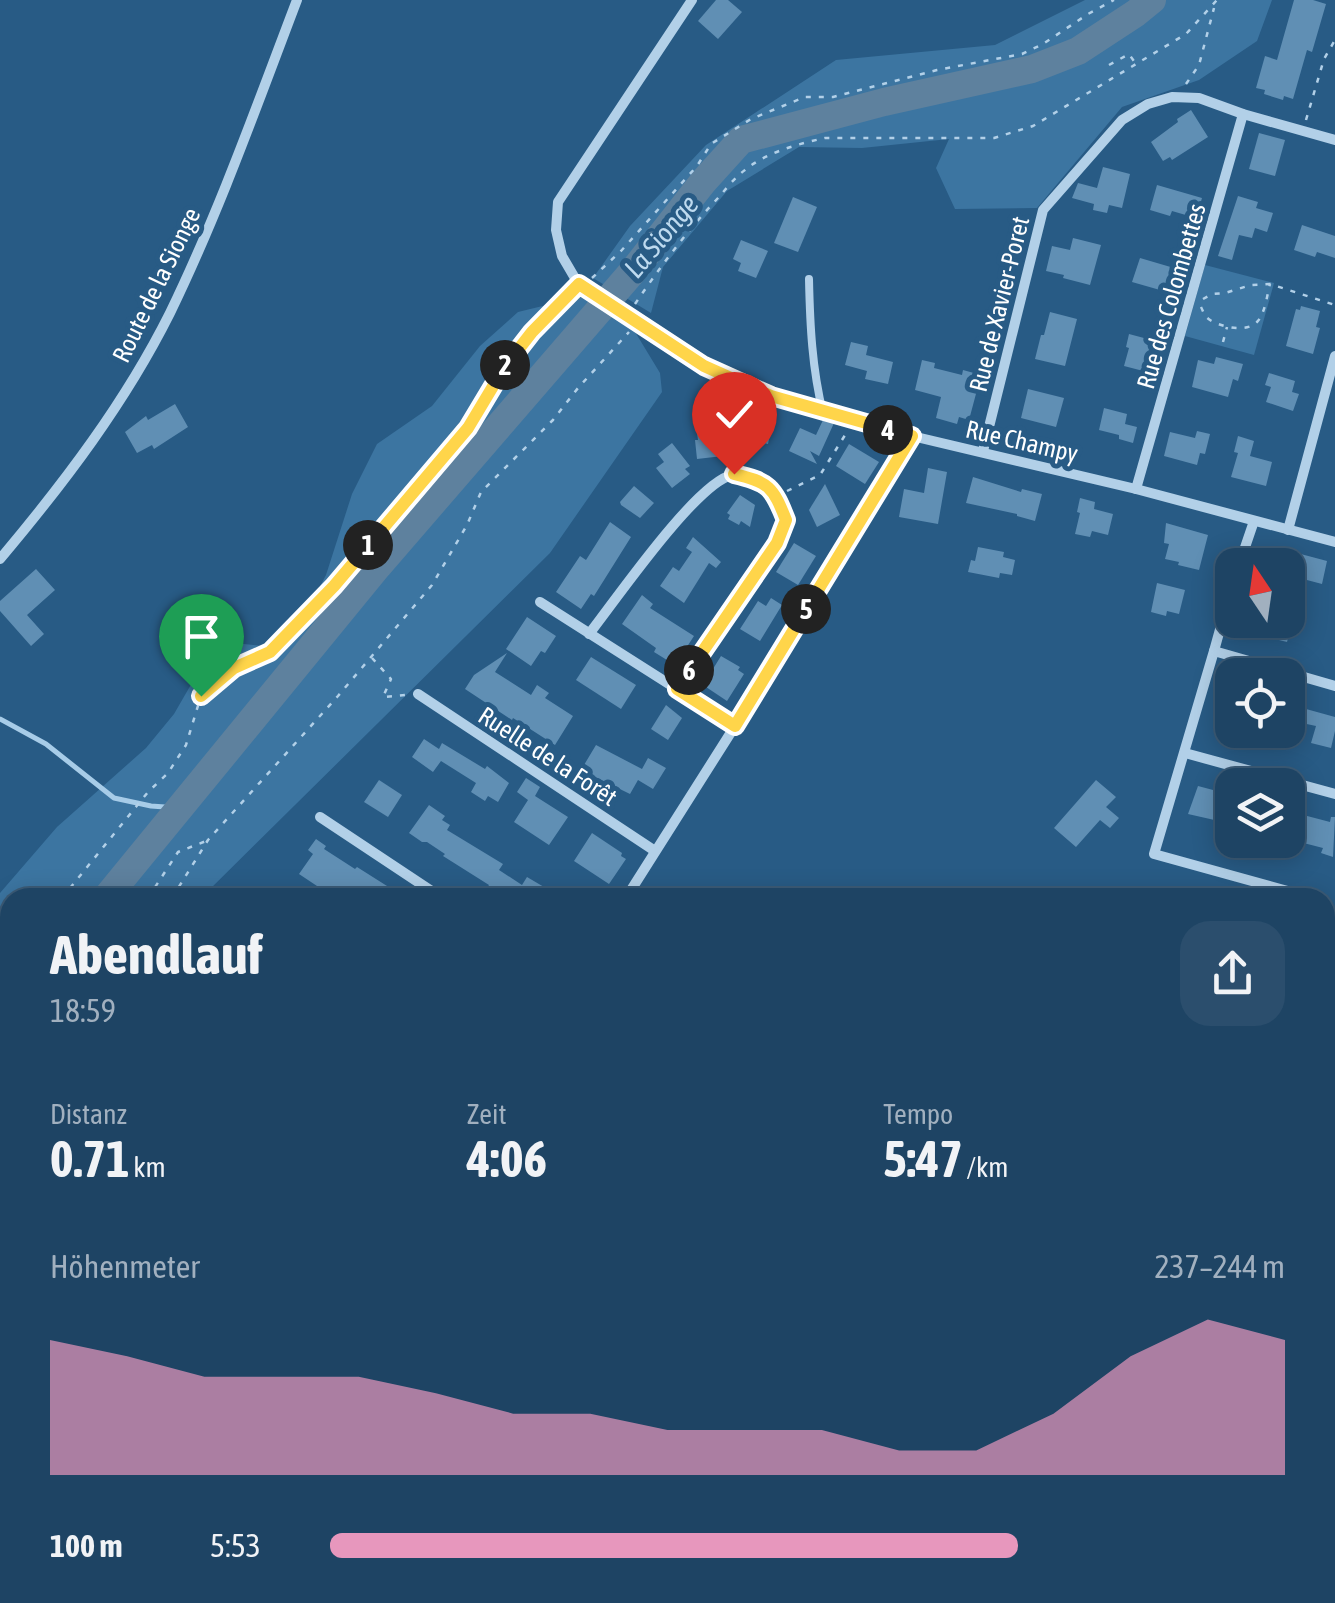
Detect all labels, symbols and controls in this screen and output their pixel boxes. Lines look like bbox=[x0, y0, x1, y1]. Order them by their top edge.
water label: La Sionge bbox=[617, 188, 705, 284]
street label: Rue des Colombettes bbox=[1131, 200, 1211, 392]
street label: Route de la Sionge bbox=[107, 203, 205, 367]
street label: Rue de Xavier-Poret bbox=[964, 213, 1034, 395]
pin: 2 bbox=[480, 340, 530, 390]
text: 2 bbox=[498, 349, 512, 381]
pin bbox=[692, 372, 777, 475]
icon: check bbox=[707, 387, 762, 442]
pin: 4 bbox=[863, 405, 913, 455]
text: 4 bbox=[881, 414, 895, 446]
street label: Rue Champy bbox=[963, 415, 1081, 467]
pin: 1 bbox=[343, 520, 393, 570]
text: 1 bbox=[361, 529, 375, 561]
north arrow bbox=[1215, 548, 1305, 638]
map controls bbox=[1215, 548, 1305, 858]
pin: 5 bbox=[781, 584, 831, 634]
text: 5 bbox=[799, 593, 813, 625]
pin bbox=[159, 594, 244, 697]
icon: arrive bbox=[174, 609, 229, 664]
pin: 6 bbox=[664, 645, 714, 695]
text: 6 bbox=[682, 654, 696, 686]
button: locate bbox=[1215, 658, 1305, 748]
street label: Ruelle de la Forêt bbox=[474, 701, 622, 811]
button: layers bbox=[1215, 768, 1305, 858]
button: share bbox=[1180, 921, 1285, 1026]
text: Abendlauf bbox=[50, 923, 263, 986]
text: 18:59 bbox=[50, 992, 116, 1029]
text: Distanz bbox=[50, 1098, 127, 1130]
text: Zeit bbox=[467, 1098, 506, 1130]
text: Tempo bbox=[883, 1098, 953, 1130]
text: 0.71 bbox=[50, 1130, 129, 1188]
text: 4:06 bbox=[467, 1130, 547, 1188]
text: 5:47 bbox=[883, 1130, 963, 1188]
text: km bbox=[129, 1151, 166, 1183]
text: /km bbox=[963, 1151, 1009, 1183]
text: Höhenmeter bbox=[50, 1248, 200, 1285]
text: 237–244 m bbox=[1155, 1248, 1285, 1285]
text: 100 m bbox=[50, 1527, 123, 1564]
text: 5:53 bbox=[210, 1527, 261, 1564]

